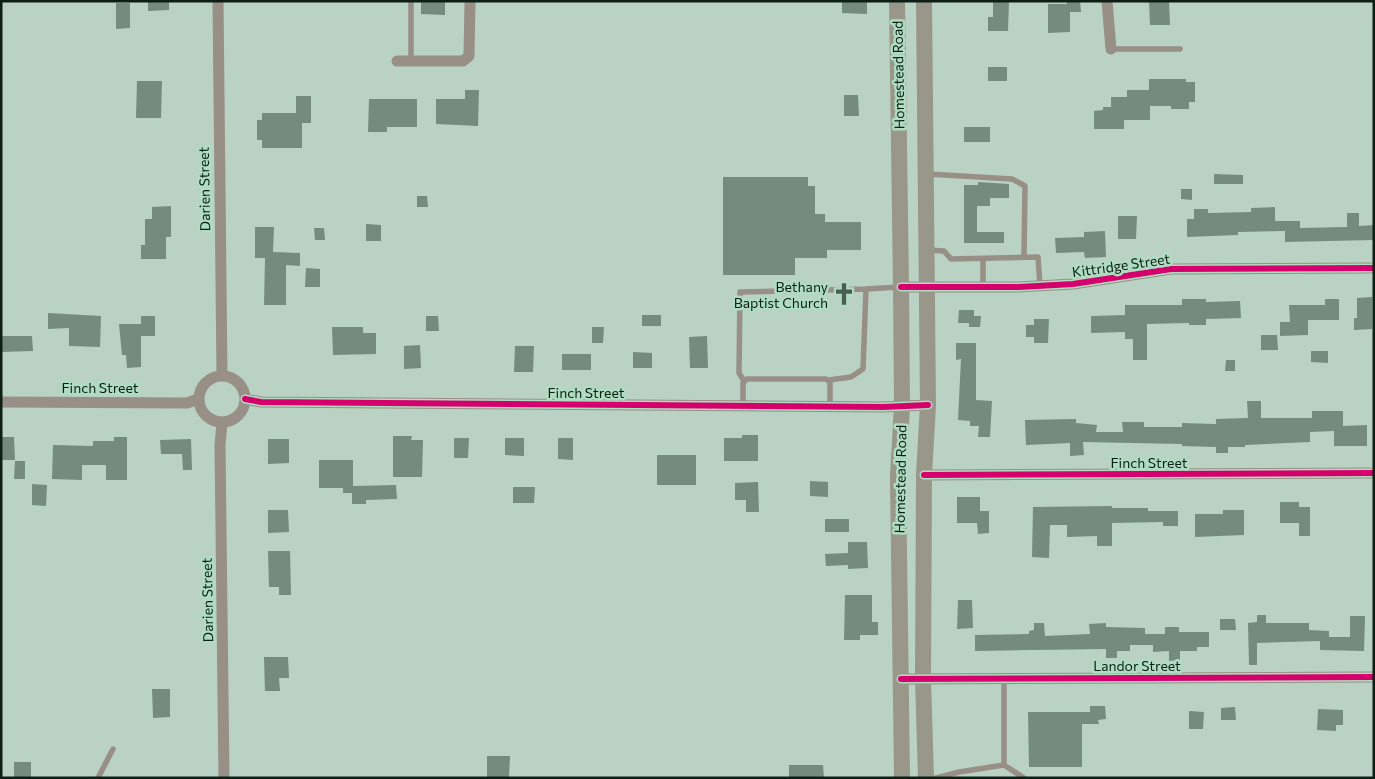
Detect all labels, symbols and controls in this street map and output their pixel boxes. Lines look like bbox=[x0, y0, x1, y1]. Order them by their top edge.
street label: Homestead Road bbox=[889, 21, 907, 129]
street label: Darien Street bbox=[195, 146, 213, 231]
street label: Kittridge Street bbox=[1071, 250, 1171, 280]
place label: Bethany Baptist Church bbox=[734, 278, 828, 311]
church icon: Bethany Baptist Church bbox=[831, 281, 857, 307]
street label: Finch Street bbox=[62, 379, 139, 396]
street label: Finch Street bbox=[548, 384, 625, 401]
street label: Homestead Road bbox=[891, 425, 909, 533]
street label: Finch Street bbox=[1111, 454, 1188, 471]
street label: Darien Street bbox=[198, 557, 216, 642]
street label: Landor Street bbox=[1093, 657, 1181, 674]

